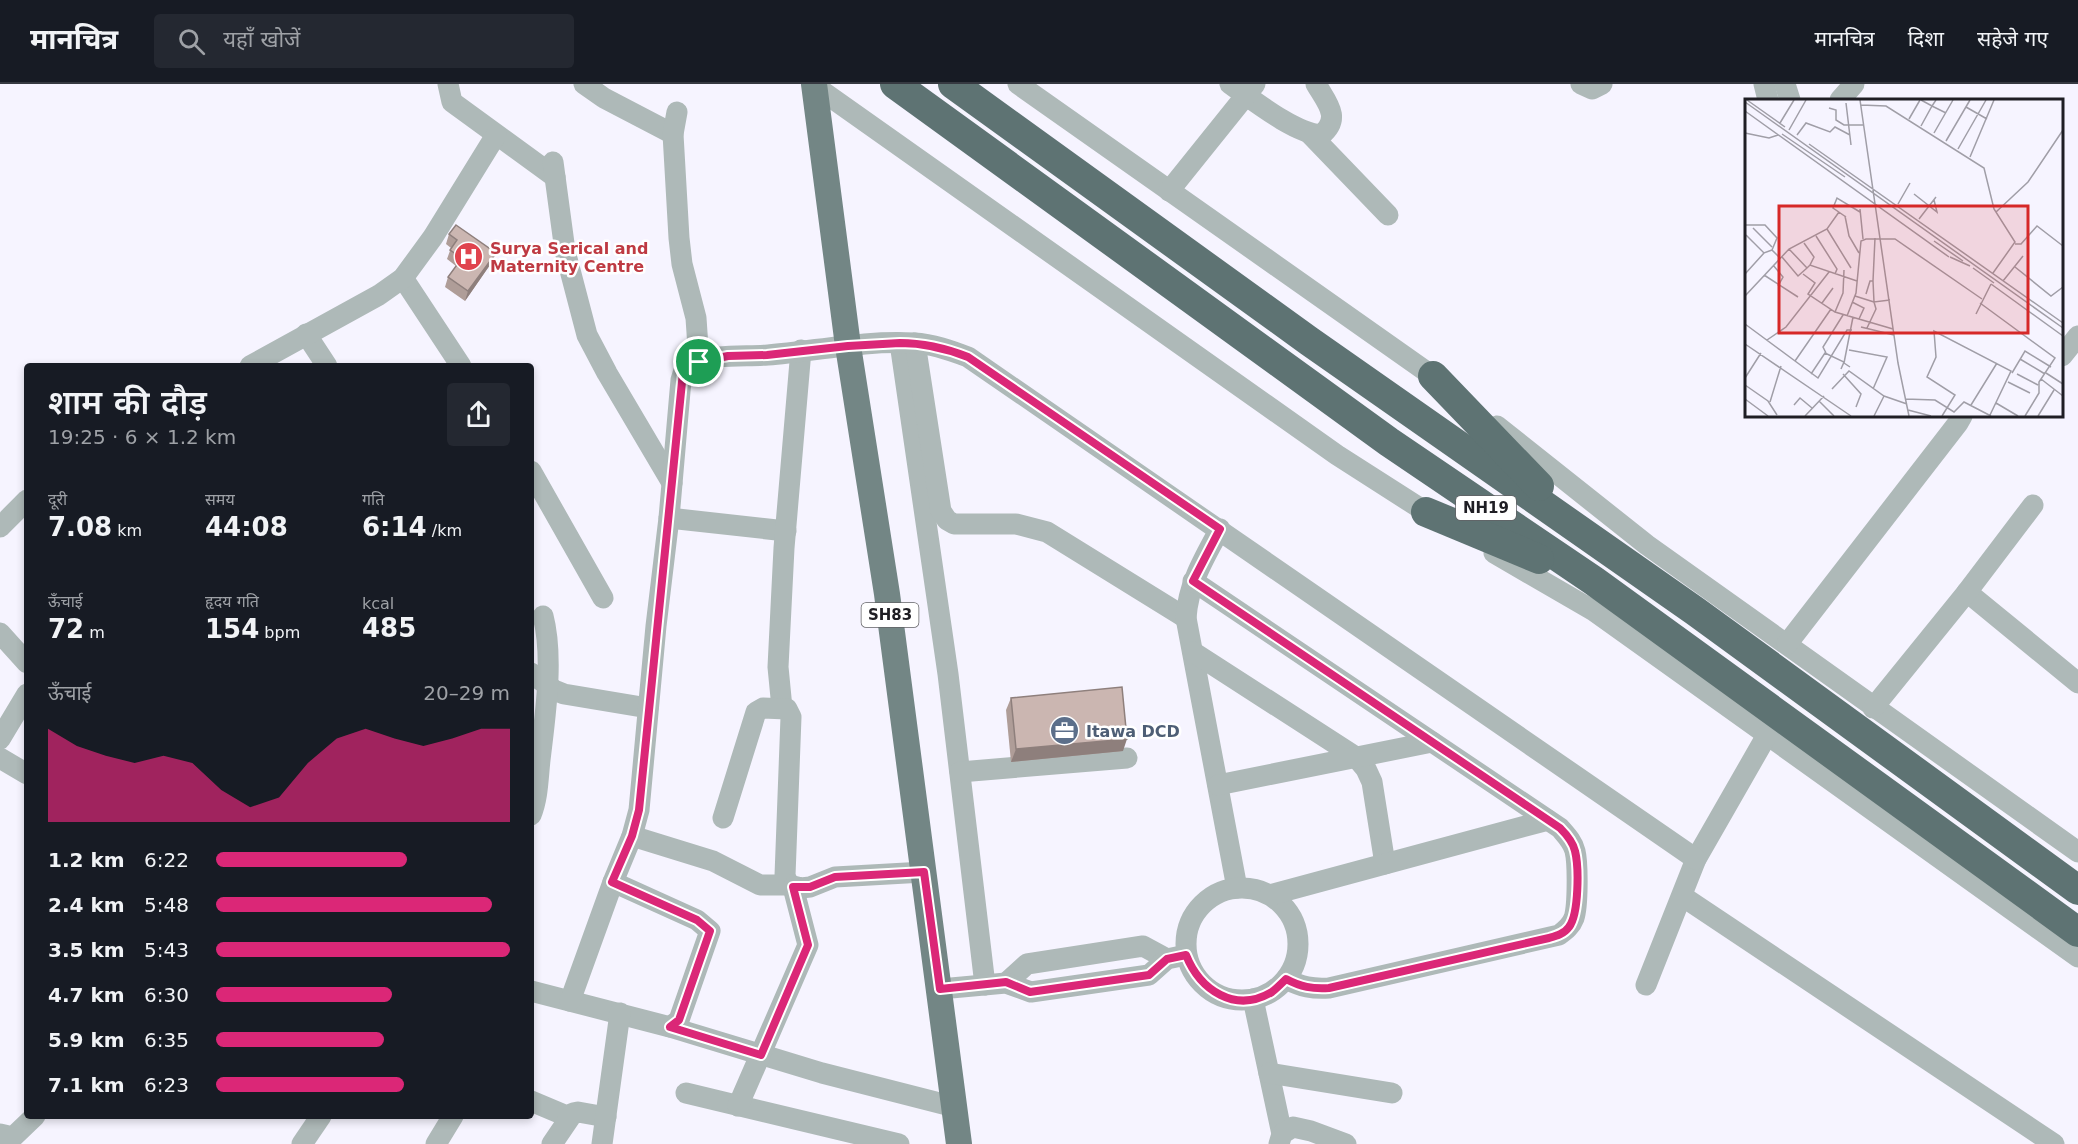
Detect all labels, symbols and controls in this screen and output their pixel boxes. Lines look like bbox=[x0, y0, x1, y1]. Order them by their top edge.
search box bbox=[154, 14, 574, 68]
text: मानचित्र bbox=[30, 23, 118, 56]
icon: search bbox=[175, 25, 208, 58]
text: यहाँ खोजें bbox=[223, 27, 300, 52]
text: मानचित्र bbox=[1815, 27, 1875, 51]
text: दिशा bbox=[1908, 27, 1944, 51]
text: सहेजे गए bbox=[1977, 27, 2048, 51]
inset map bbox=[1745, 99, 2063, 417]
place label: Surya Serical and Maternity Centre bbox=[490, 239, 648, 276]
hospital icon: Surya Serical and Maternity Centre bbox=[453, 241, 485, 273]
pin bbox=[673, 336, 724, 387]
icon: arrive bbox=[682, 345, 715, 378]
text: शाम की दौड़ bbox=[48, 383, 207, 422]
button: share bbox=[447, 383, 510, 446]
text: 19:25 · 6 × 1.2 km bbox=[48, 425, 236, 449]
text: दूरी bbox=[48, 490, 67, 509]
text: समय bbox=[205, 490, 235, 509]
text: गति bbox=[362, 490, 384, 509]
road number: NH19 bbox=[1456, 496, 1516, 520]
text: 7.08 bbox=[48, 512, 112, 542]
text: 44:08 bbox=[205, 512, 288, 542]
text: 6:14 bbox=[362, 512, 427, 542]
text: km bbox=[112, 521, 142, 540]
text: /km bbox=[427, 521, 462, 540]
text: ऊँचाई bbox=[48, 592, 83, 611]
text: हृदय गति bbox=[205, 592, 259, 611]
text: kcal bbox=[362, 594, 394, 613]
road number: SH83 bbox=[862, 603, 918, 627]
text: 485 bbox=[362, 613, 416, 643]
text: 72 bbox=[48, 614, 84, 644]
text: 154 bbox=[205, 614, 259, 644]
text: m bbox=[84, 623, 105, 642]
text: bpm bbox=[259, 623, 300, 642]
text: ऊँचाई bbox=[48, 681, 91, 705]
text: 20–29 m bbox=[423, 681, 510, 705]
office icon: Itawa DCD bbox=[1049, 715, 1081, 747]
place label: Itawa DCD bbox=[1086, 722, 1180, 741]
text: 1.2 km bbox=[48, 848, 125, 872]
text: 6:22 bbox=[144, 848, 189, 872]
text: 2.4 km bbox=[48, 893, 125, 917]
text: 5:48 bbox=[144, 893, 189, 917]
text: 3.5 km bbox=[48, 938, 125, 962]
text: 5:43 bbox=[144, 938, 189, 962]
text: 4.7 km bbox=[48, 983, 125, 1007]
text: 6:30 bbox=[144, 983, 189, 1007]
text: 5.9 km bbox=[48, 1028, 125, 1052]
text: 6:35 bbox=[144, 1028, 189, 1052]
text: 7.1 km bbox=[48, 1073, 125, 1097]
text: 6:23 bbox=[144, 1073, 189, 1097]

